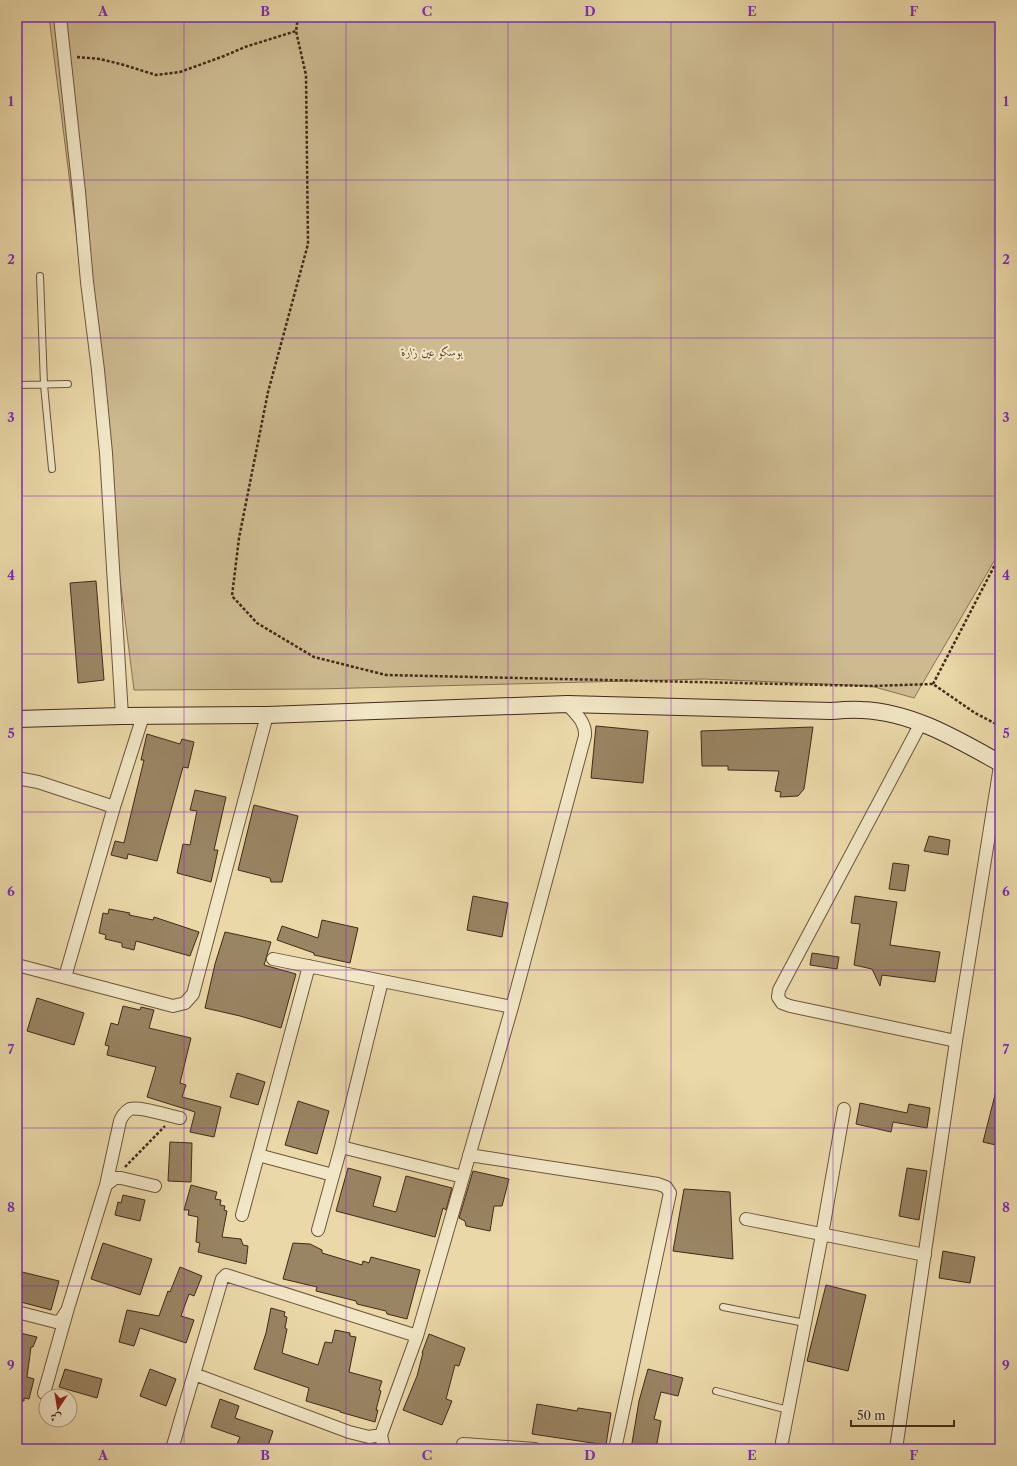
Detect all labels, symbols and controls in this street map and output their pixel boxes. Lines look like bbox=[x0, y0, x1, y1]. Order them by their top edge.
text: A bbox=[97, 3, 109, 19]
text: B bbox=[260, 3, 270, 19]
text: C bbox=[422, 3, 432, 19]
text: D bbox=[584, 3, 596, 19]
text: E bbox=[747, 3, 757, 19]
text: F bbox=[910, 3, 919, 19]
text: 1 bbox=[8, 93, 14, 109]
text: 1 bbox=[1003, 93, 1009, 109]
text: 2 bbox=[7, 251, 15, 267]
text: 2 bbox=[1002, 251, 1010, 267]
park label: بوسكو عين زارة bbox=[400, 344, 463, 360]
text: 3 bbox=[7, 409, 15, 425]
text: 3 bbox=[1002, 409, 1010, 425]
text: 4 bbox=[7, 567, 15, 583]
text: 4 bbox=[1002, 567, 1010, 583]
text: 5 bbox=[7, 725, 15, 741]
text: 5 bbox=[1002, 725, 1010, 741]
text: 6 bbox=[7, 883, 15, 899]
text: 6 bbox=[1002, 883, 1010, 899]
text: 7 bbox=[8, 1041, 15, 1057]
text: 7 bbox=[1003, 1041, 1010, 1057]
text: 8 bbox=[7, 1199, 15, 1215]
text: 8 bbox=[1002, 1199, 1010, 1215]
text: 9 bbox=[7, 1357, 15, 1373]
text: 9 bbox=[1002, 1357, 1010, 1373]
north arrow bbox=[38, 1388, 78, 1428]
scale bar bbox=[851, 1402, 954, 1428]
text: 50 m bbox=[857, 1408, 886, 1423]
text: ش bbox=[49, 1410, 63, 1426]
text: A bbox=[97, 1447, 109, 1463]
text: B bbox=[260, 1447, 270, 1463]
text: C bbox=[422, 1447, 432, 1463]
text: D bbox=[584, 1447, 596, 1463]
text: E bbox=[747, 1447, 757, 1463]
text: F bbox=[910, 1447, 919, 1463]

